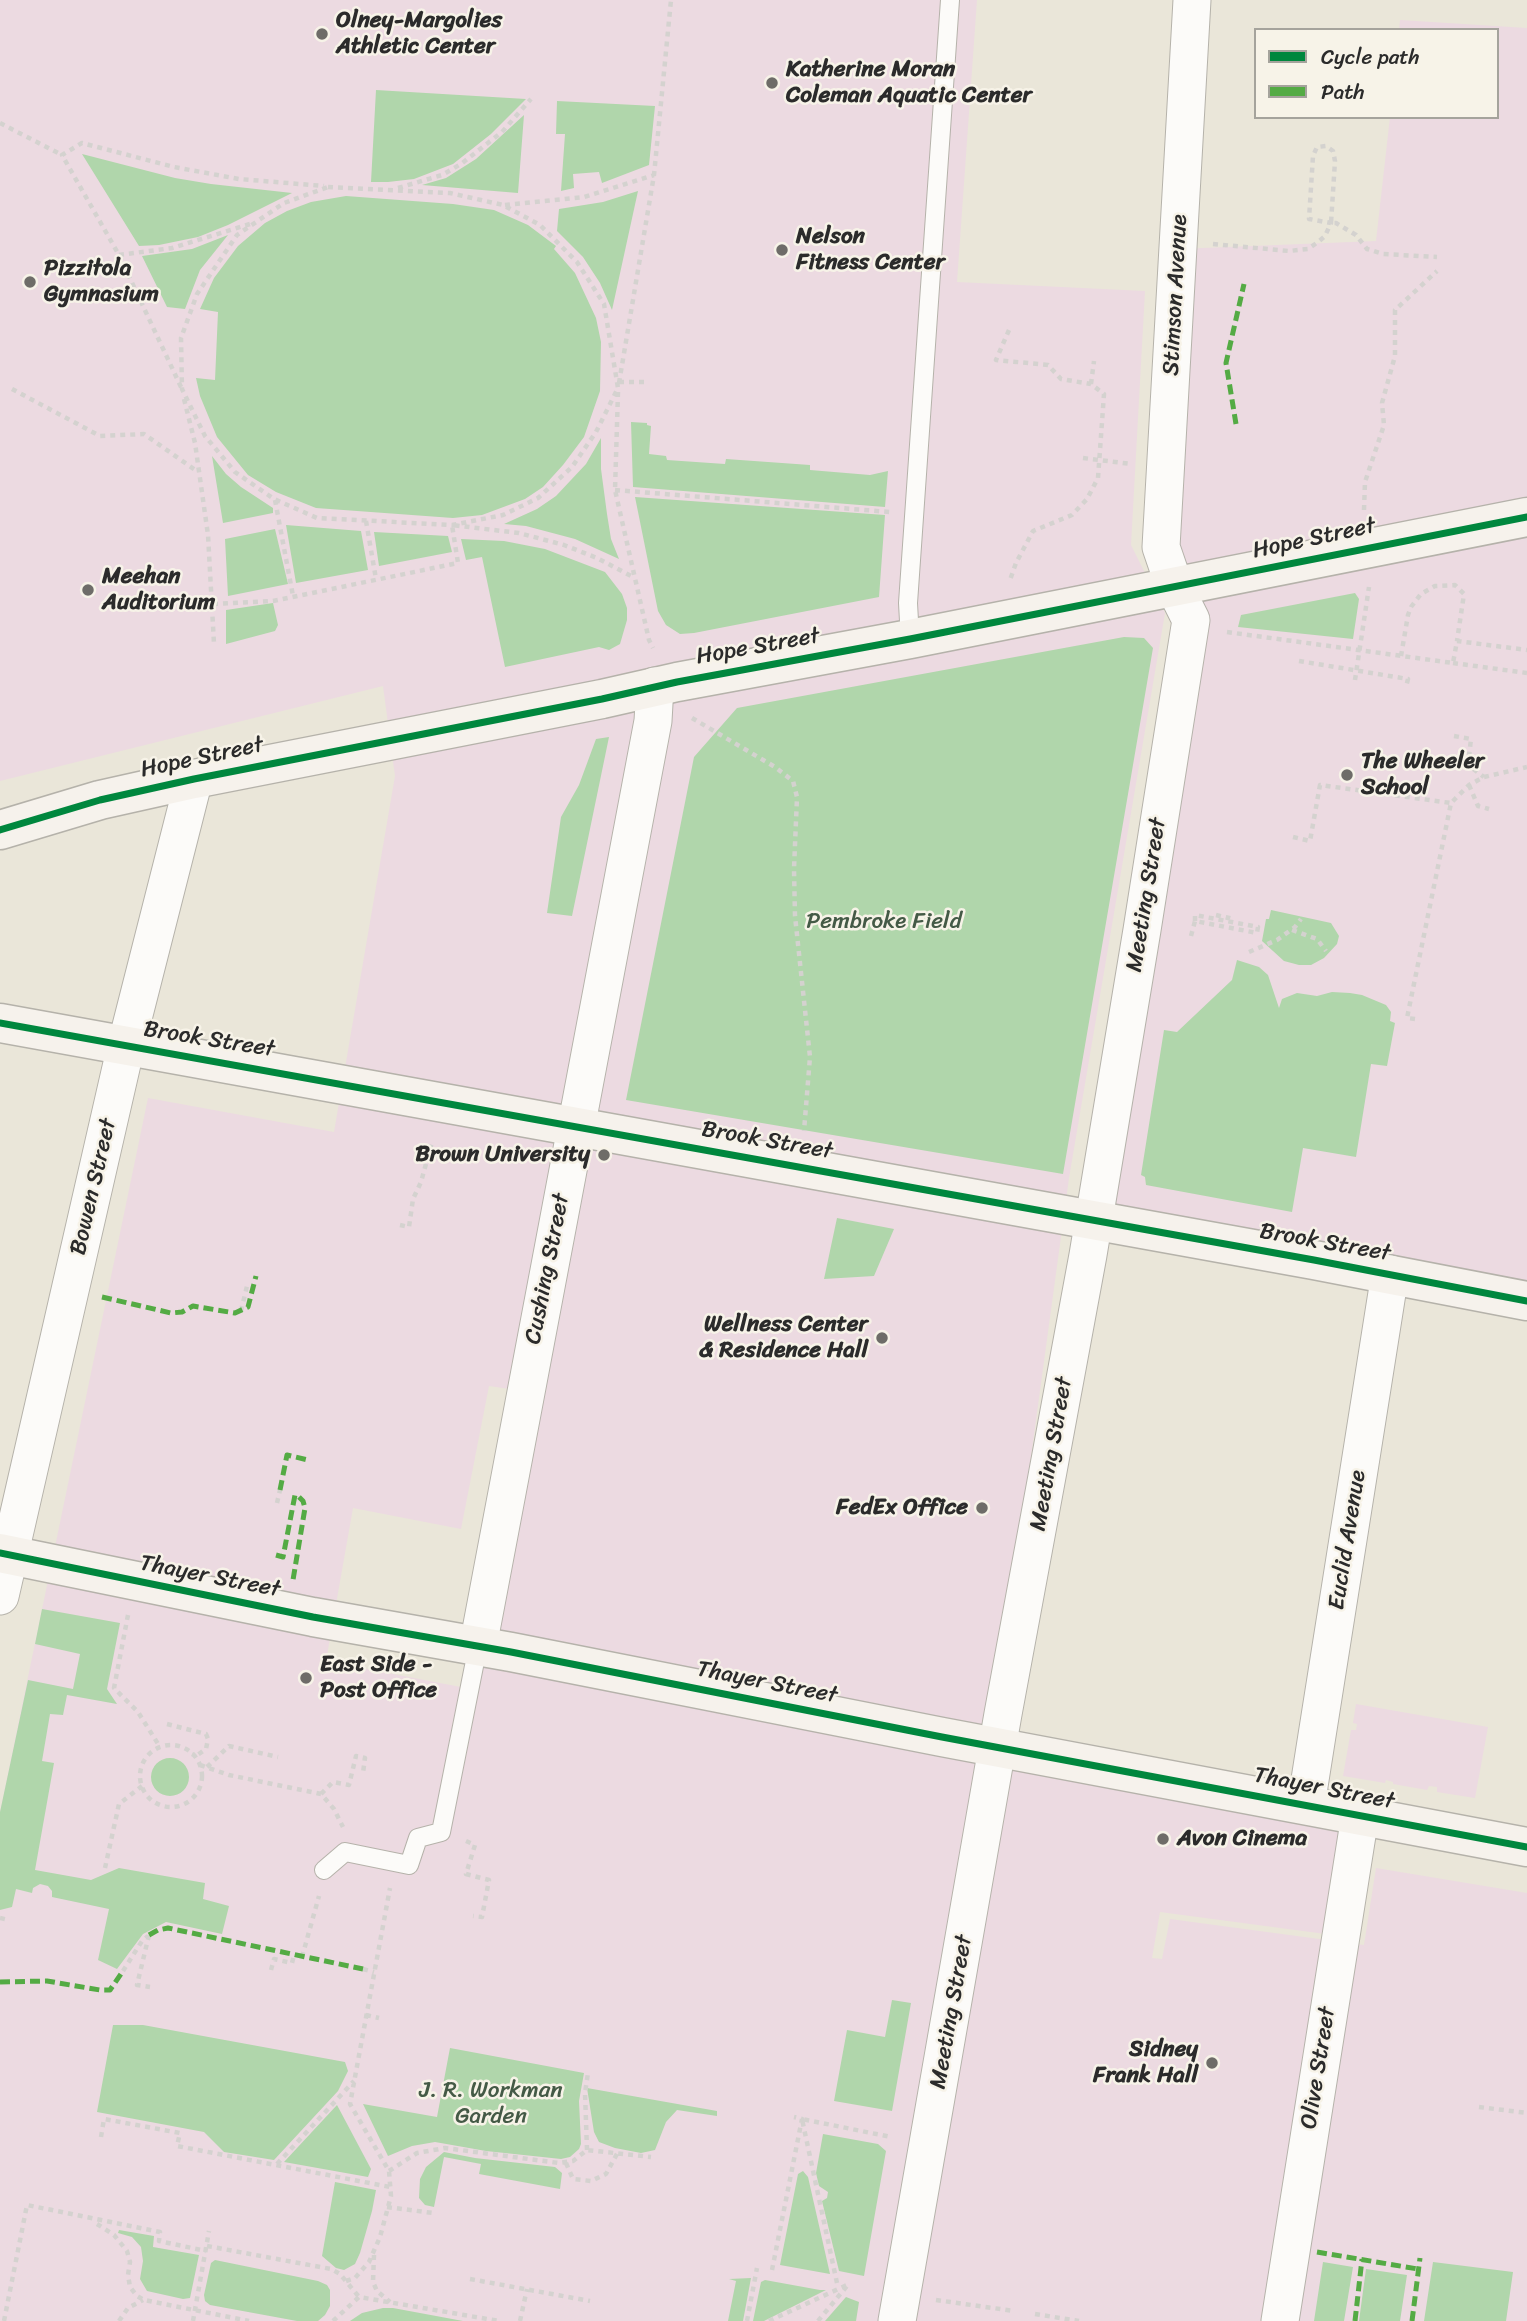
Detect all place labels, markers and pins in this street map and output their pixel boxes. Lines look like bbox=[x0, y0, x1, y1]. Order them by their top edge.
place label: Olney-Margolies Athletic Center bbox=[336, 7, 502, 61]
marker: Olney-Margolies Athletic Center bbox=[314, 26, 330, 42]
place label: Katherine Moran Coleman Aquatic Center bbox=[786, 56, 1032, 110]
marker: Katherine Moran Coleman Aquatic Center bbox=[764, 75, 780, 91]
place label: Nelson Fitness Center bbox=[796, 223, 945, 277]
marker: Nelson Fitness Center bbox=[774, 242, 790, 258]
place label: Pizzitola Gymnasium bbox=[44, 255, 159, 309]
marker: Pizzitola Gymnasium bbox=[22, 274, 38, 290]
place label: Meehan Auditorium bbox=[102, 563, 215, 617]
marker: Meehan Auditorium bbox=[80, 582, 96, 598]
place label: The Wheeler School bbox=[1361, 748, 1484, 802]
marker: The Wheeler School bbox=[1339, 767, 1355, 783]
place label: Brown University bbox=[415, 1141, 590, 1169]
marker: Brown University bbox=[596, 1147, 612, 1163]
place label: Wellness Center & Residence Hall bbox=[699, 1311, 868, 1365]
marker: Wellness Center & Residence Hall bbox=[874, 1330, 890, 1346]
place label: FedEx Office bbox=[836, 1494, 968, 1522]
marker: FedEx Office bbox=[974, 1500, 990, 1516]
place label: East Side - Post Office bbox=[320, 1651, 437, 1705]
marker: East Side - Post Office bbox=[298, 1670, 314, 1686]
place label: Avon Cinema bbox=[1177, 1825, 1307, 1853]
marker: Avon Cinema bbox=[1155, 1831, 1171, 1847]
place label: Sidney Frank Hall bbox=[1093, 2036, 1198, 2090]
marker: Sidney Frank Hall bbox=[1204, 2055, 1220, 2071]

